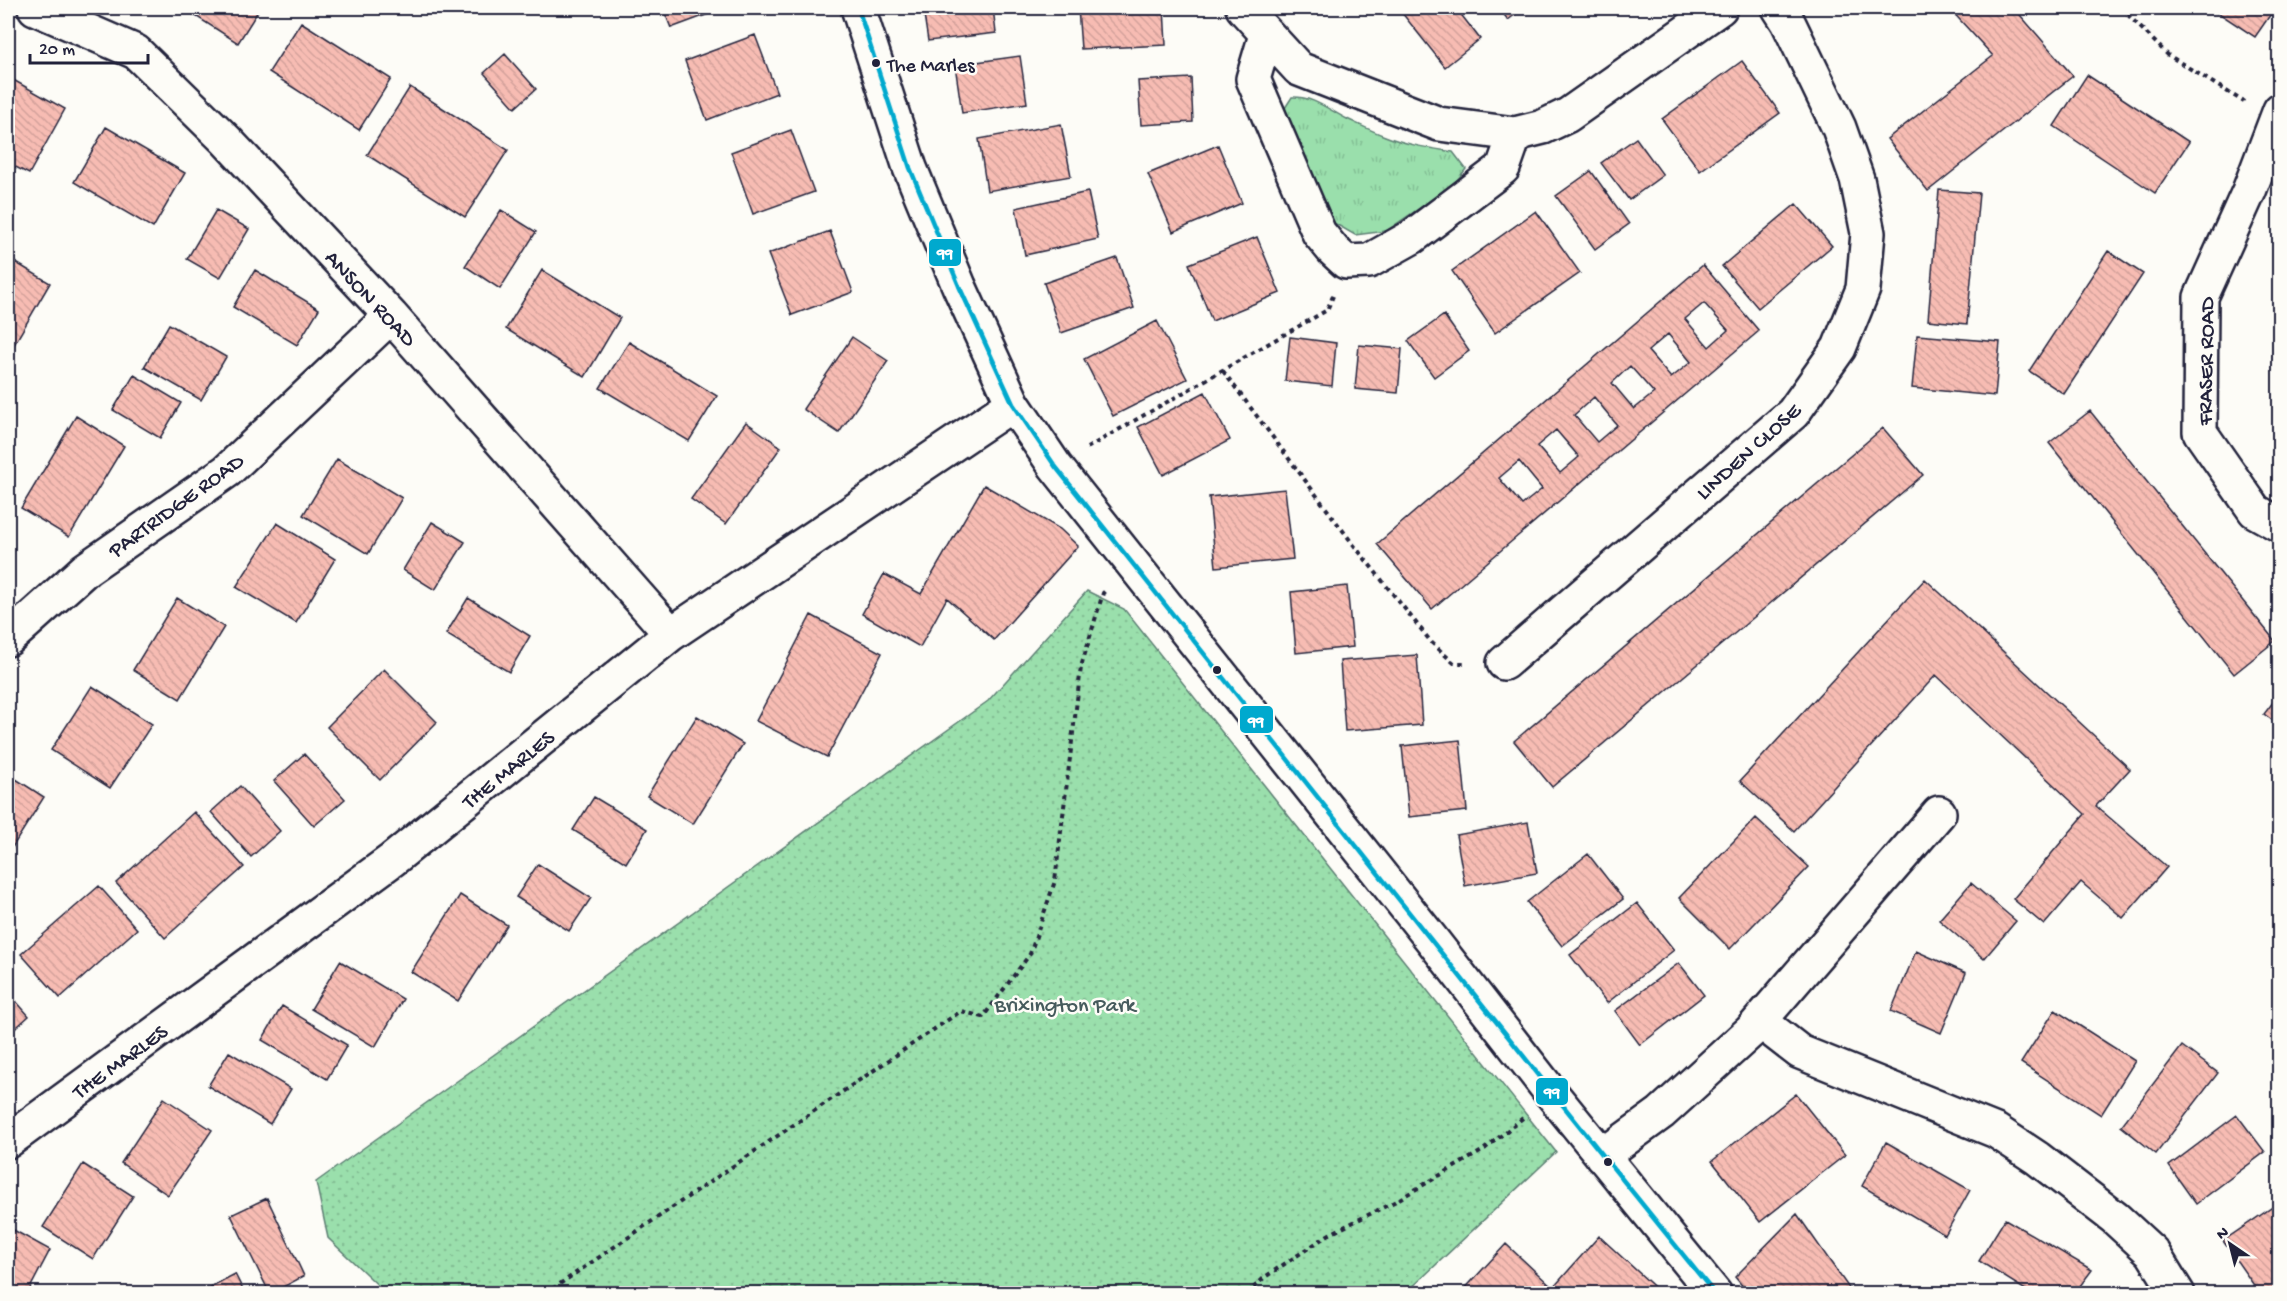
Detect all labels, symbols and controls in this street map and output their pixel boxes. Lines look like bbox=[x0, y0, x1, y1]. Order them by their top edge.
scale bar bbox=[30, 27, 148, 65]
text: 20 m bbox=[39, 40, 75, 61]
place label: The Marles bbox=[886, 56, 975, 79]
marker: The Marles bbox=[870, 57, 882, 69]
line badge: 99 bbox=[928, 238, 962, 267]
street label: ANSON ROAD bbox=[318, 246, 421, 354]
text: 99 bbox=[936, 246, 953, 265]
street label: FRASER ROAD bbox=[2194, 296, 2222, 427]
street label: LINDEN CLOSE bbox=[1692, 398, 1809, 507]
street label: PARTRIDGE ROAD bbox=[104, 449, 251, 566]
unlabelled marker bbox=[1211, 664, 1223, 676]
line badge: 99 bbox=[1239, 705, 1274, 734]
text: 99 bbox=[1247, 714, 1264, 733]
street label: THE MARLES bbox=[456, 725, 562, 818]
park label: Brixington Park bbox=[993, 994, 1138, 1020]
street label: THE MARLES bbox=[67, 1019, 175, 1108]
line badge: 99 bbox=[1535, 1077, 1569, 1106]
text: 99 bbox=[1543, 1085, 1560, 1104]
unlabelled marker bbox=[1602, 1156, 1614, 1168]
north arrow bbox=[2200, 1214, 2260, 1274]
text: N bbox=[2214, 1223, 2234, 1245]

